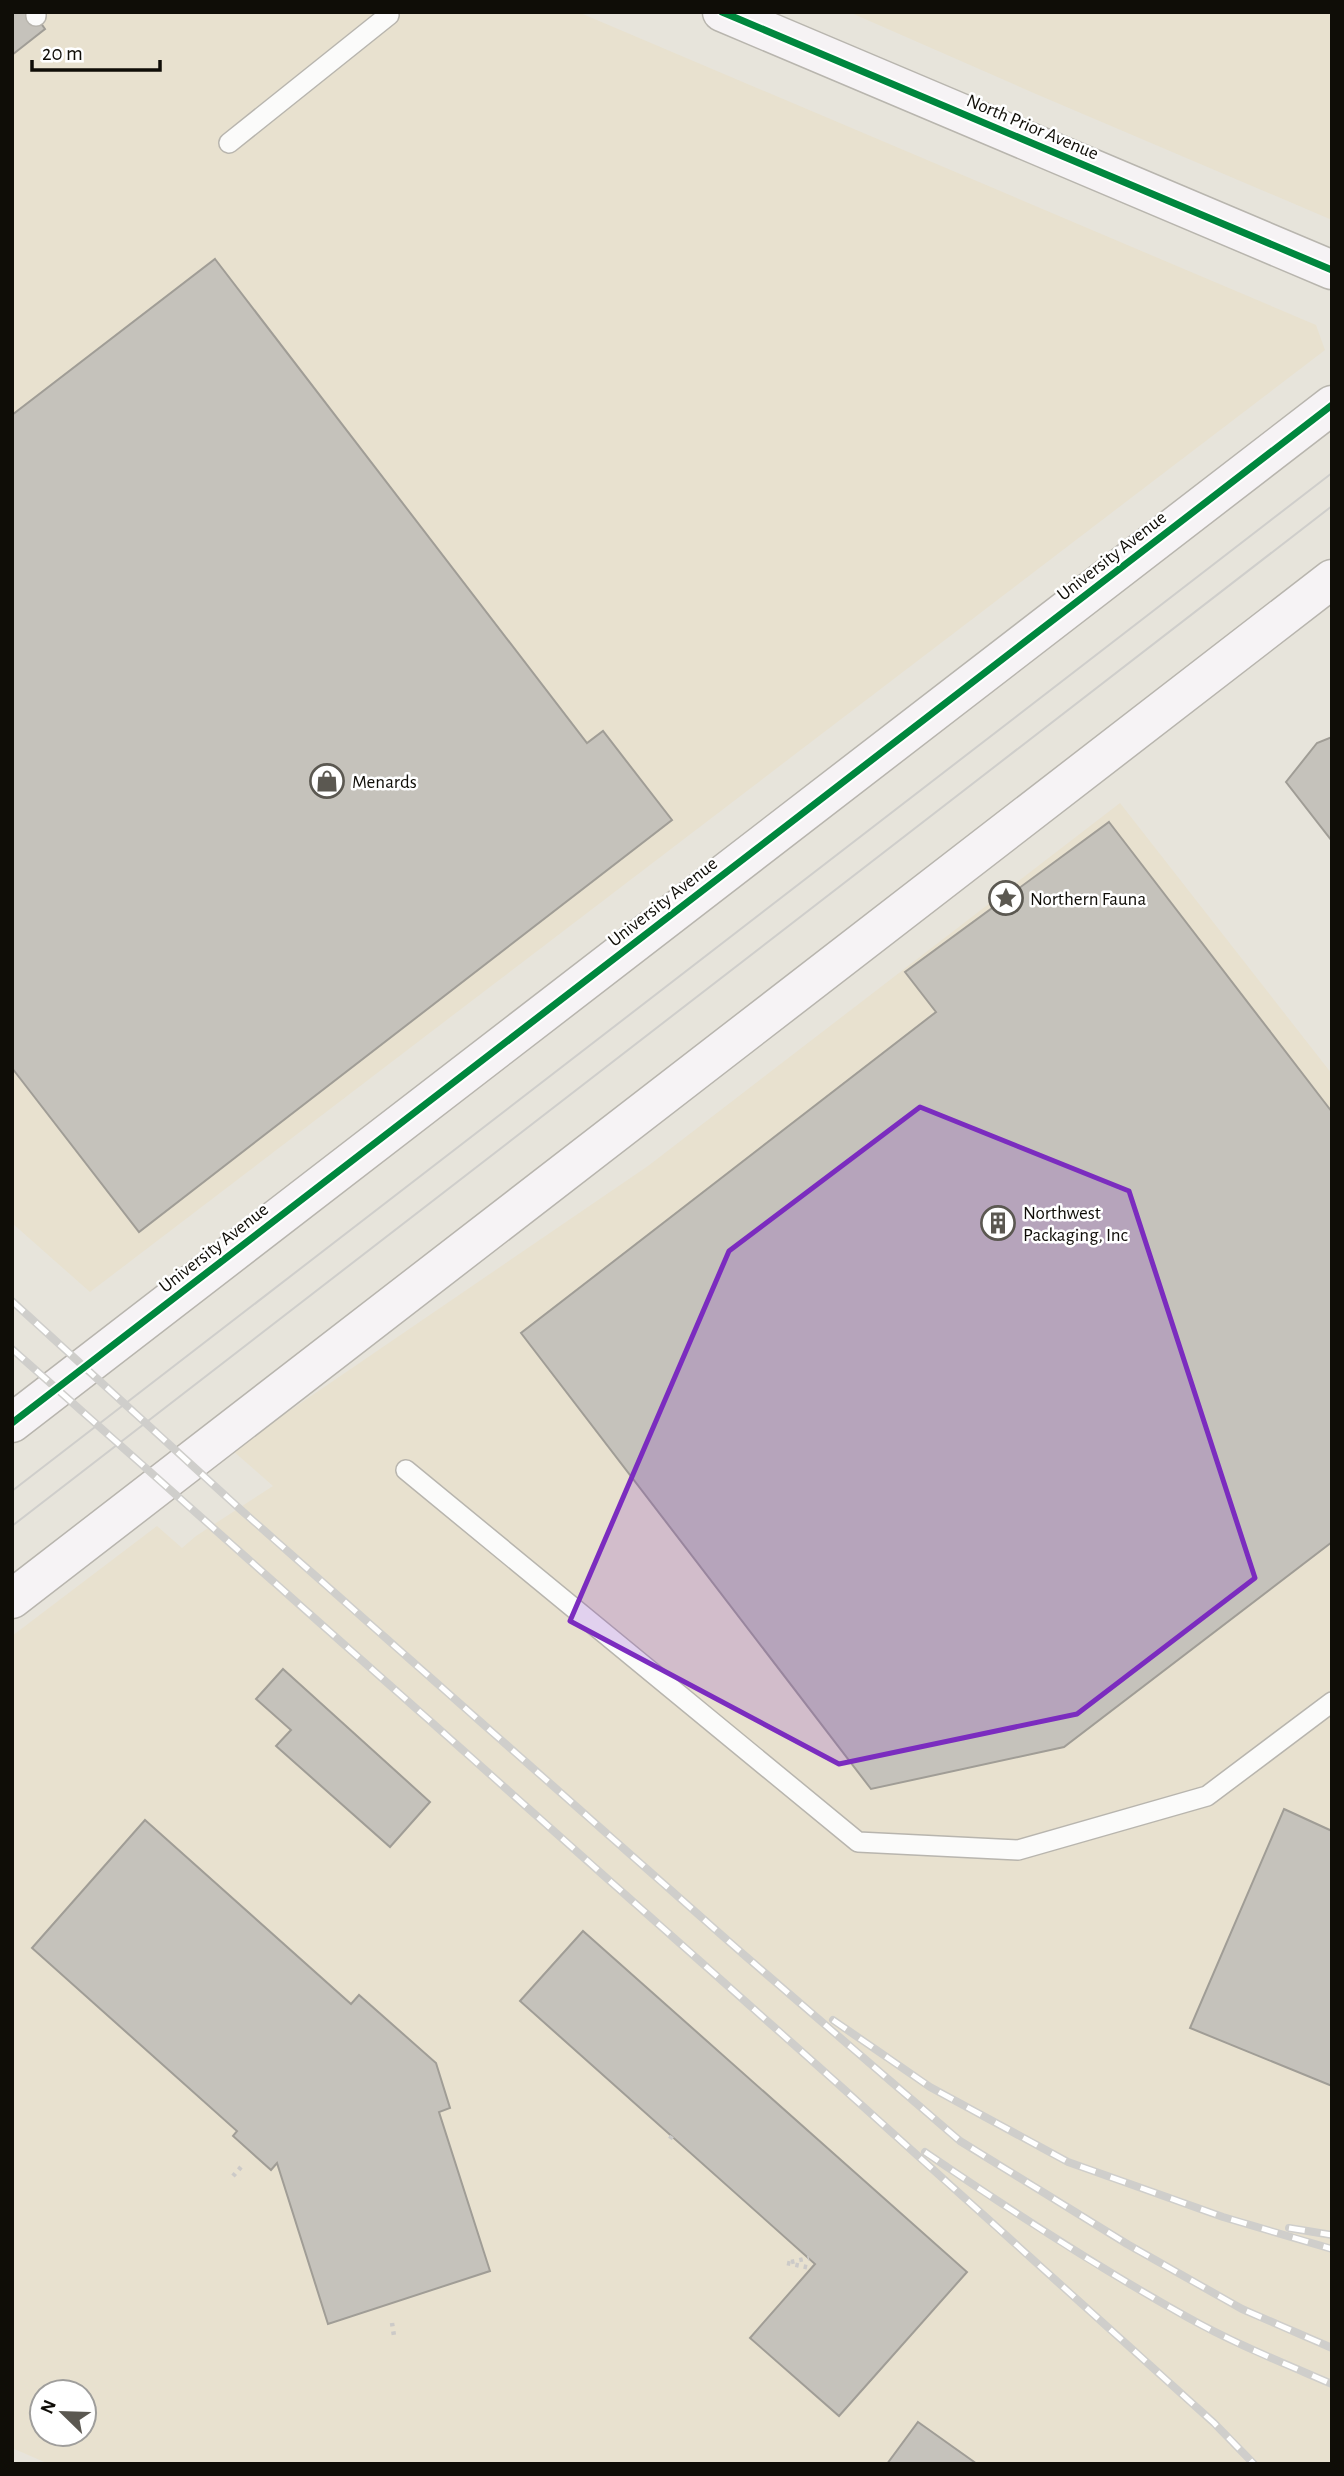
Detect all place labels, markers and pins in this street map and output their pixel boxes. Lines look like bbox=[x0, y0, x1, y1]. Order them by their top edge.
shop icon: Menards bbox=[308, 762, 346, 800]
place label: Menards bbox=[352, 773, 417, 792]
place icon: Northern Fauna bbox=[987, 879, 1025, 917]
place label: Northern Fauna bbox=[1030, 890, 1146, 909]
building icon: Northwest Packaging, Inc bbox=[979, 1204, 1017, 1242]
place label: Northwest Packaging, Inc bbox=[1023, 1204, 1128, 1245]

